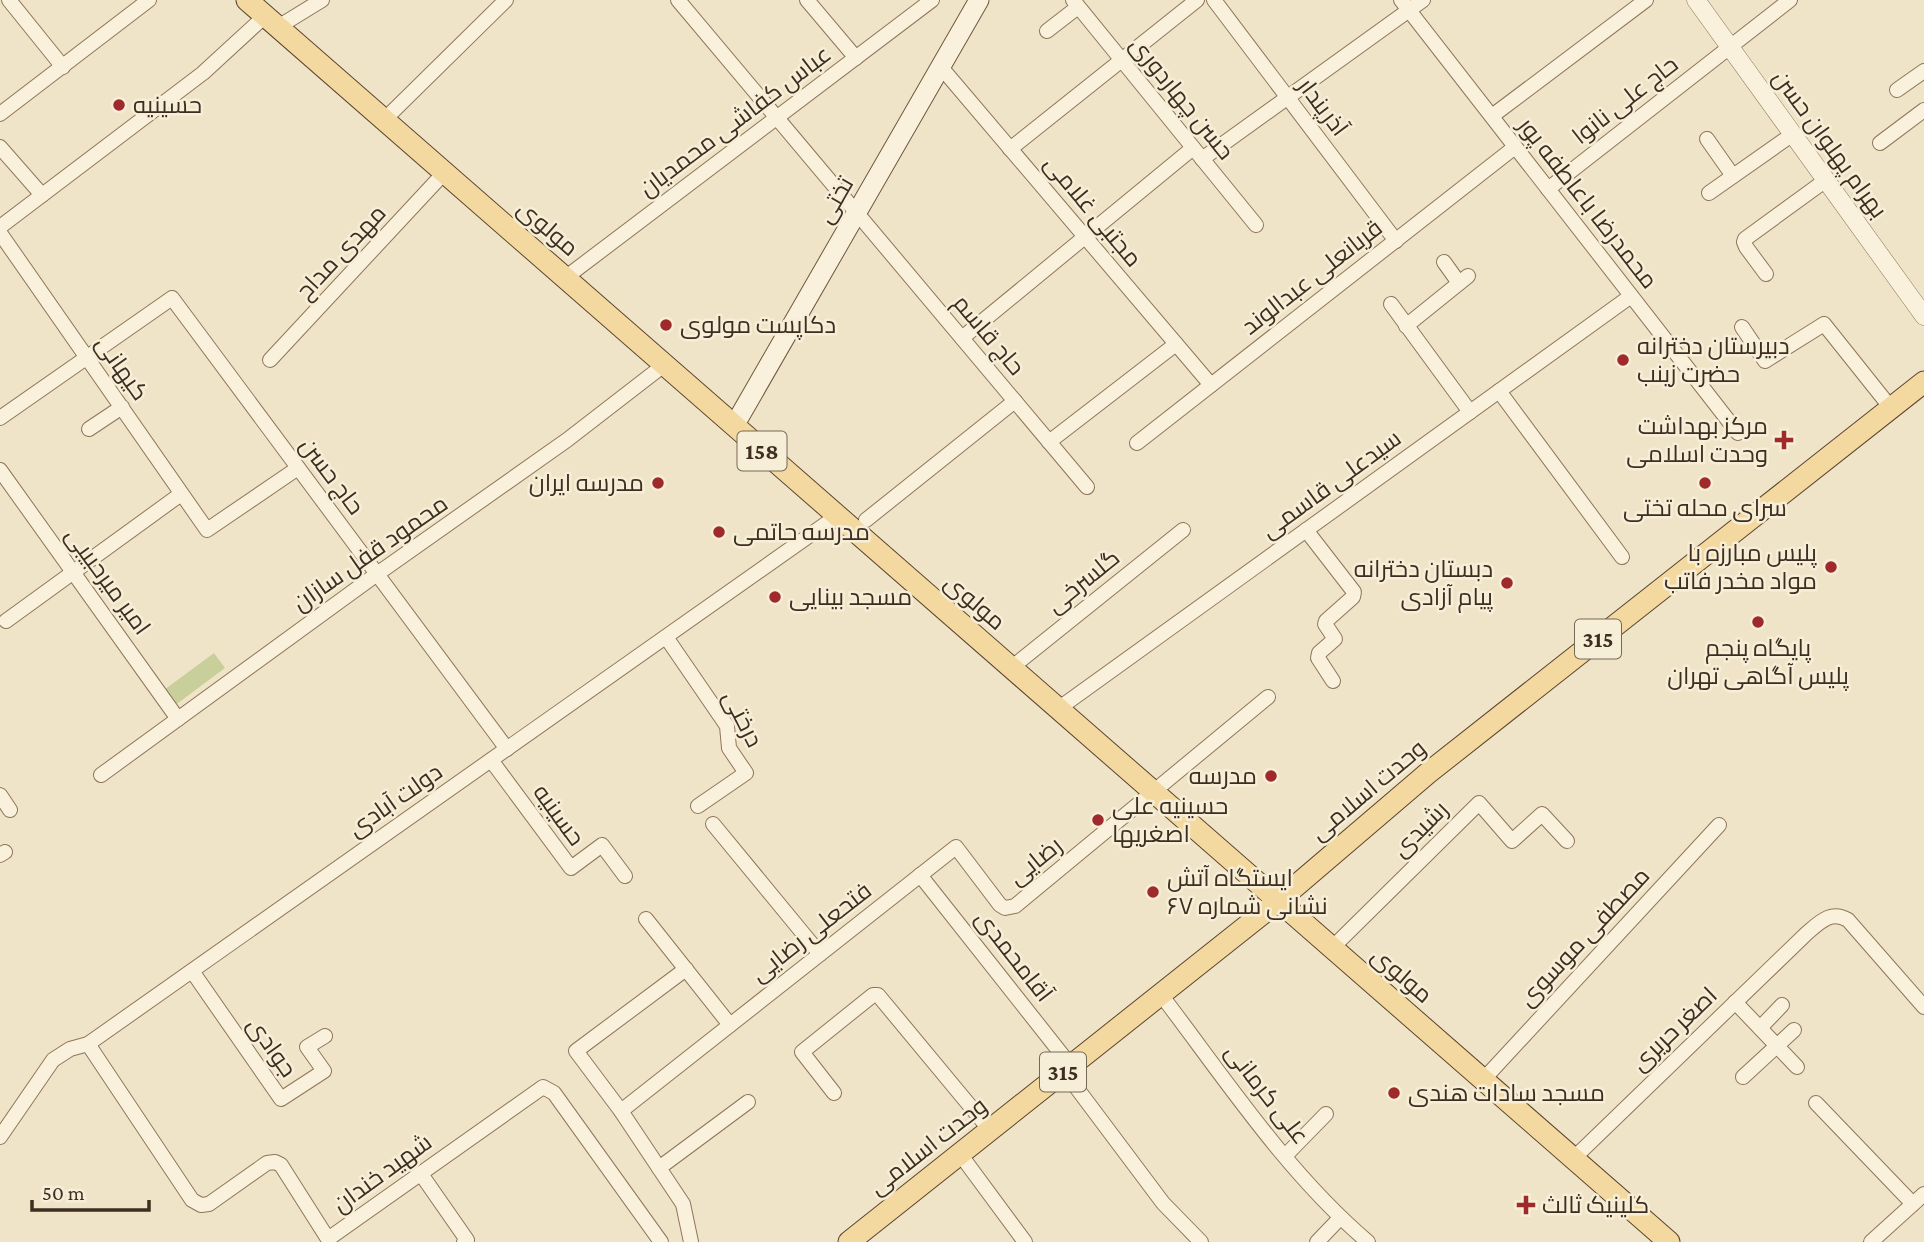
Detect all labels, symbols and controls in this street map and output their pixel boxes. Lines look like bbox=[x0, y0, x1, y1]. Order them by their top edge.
street label: حسن چهاردوری bbox=[1122, 31, 1240, 166]
street label: عباس کفاشی محمدیان bbox=[633, 40, 837, 202]
street label: حاج علی نانوا bbox=[1567, 50, 1685, 152]
street label: بهرام پهلوان حسن bbox=[1765, 65, 1893, 225]
street label: آذرپندار bbox=[1289, 71, 1354, 143]
place label: حسینیه bbox=[133, 91, 202, 118]
marker: حسینیه bbox=[111, 97, 127, 113]
street label: محمدرضا باعاطفه پور bbox=[1510, 110, 1663, 295]
street label: مجتبی غلامی bbox=[1038, 150, 1148, 272]
street label: تختی bbox=[811, 171, 860, 228]
street label: مولوی bbox=[512, 194, 584, 262]
street label: مهدی مداح bbox=[290, 199, 393, 306]
street label: قربانعلی عبدالوند bbox=[1236, 214, 1388, 340]
street label: حاج قاسم bbox=[946, 289, 1031, 382]
place label: دکاپست مولوی bbox=[680, 311, 836, 341]
marker: دکاپست مولوی bbox=[658, 317, 674, 333]
street label: کیهانی bbox=[90, 330, 154, 406]
place label: دبیرستان دخترانه حضرت زینب bbox=[1637, 332, 1790, 387]
marker: دبیرستان دخترانه حضرت زینب bbox=[1615, 352, 1631, 368]
place label: مرکز بهداشت وحدت اسلامی bbox=[1626, 412, 1768, 468]
street label: سیدعلی قاسمی bbox=[1256, 424, 1406, 544]
marker: مرکز بهداشت وحدت اسلامی bbox=[1774, 430, 1794, 450]
street label: حاج حسن bbox=[292, 432, 370, 521]
road number: 158 bbox=[738, 432, 786, 471]
place label: مدرسه ایران bbox=[529, 469, 644, 497]
marker: مدرسه ایران bbox=[650, 475, 666, 491]
marker: سرای محله تختی bbox=[1697, 475, 1713, 491]
street label: محمود قفل سازان bbox=[287, 489, 453, 617]
place label: سرای محله تختی bbox=[1623, 494, 1787, 522]
place label: مدرسه حاتمی bbox=[733, 518, 870, 546]
street label: امیر میرحبیبی bbox=[60, 522, 156, 640]
marker: مدرسه حاتمی bbox=[711, 524, 727, 540]
place label: پلیس مبارزه با مواد مخدر فاتب bbox=[1664, 539, 1818, 594]
street label: گلسرخی bbox=[1041, 543, 1125, 619]
place label: دبستان دخترانه پیام آزادی bbox=[1354, 555, 1494, 613]
marker: پلیس مبارزه با مواد مخدر فاتب bbox=[1823, 559, 1839, 575]
street label: مولوی bbox=[939, 568, 1011, 636]
marker: دبستان دخترانه پیام آزادی bbox=[1499, 575, 1515, 591]
place label: مسجد بینایی bbox=[789, 583, 912, 611]
marker: مسجد بینایی bbox=[767, 589, 783, 605]
marker: پایگاه پنجم پلیس آگاهی تهران bbox=[1750, 614, 1766, 630]
road number: 315 bbox=[1575, 620, 1621, 659]
place label: پایگاه پنجم پلیس آگاهی تهران bbox=[1667, 634, 1849, 692]
street label: درختی bbox=[717, 686, 769, 752]
street label: وحدت اسلامی bbox=[1305, 734, 1431, 846]
street label: دولت آبادی bbox=[343, 757, 447, 843]
place label: مدرسه bbox=[1189, 762, 1257, 789]
marker: مدرسه bbox=[1263, 768, 1279, 784]
street label: حسینیه bbox=[528, 779, 591, 851]
place label: حسینیه علی اصغریها bbox=[1112, 792, 1228, 848]
street label: رشیدی bbox=[1386, 795, 1454, 863]
marker: حسینیه علی اصغریها bbox=[1090, 812, 1106, 828]
street label: رضایی bbox=[1003, 831, 1067, 891]
street label: مصطفی موسوی bbox=[1513, 862, 1655, 1012]
place label: ایستگاه آتش نشانی شماره ۶۷ bbox=[1167, 864, 1328, 920]
street label: فتحعلی رضایی bbox=[745, 876, 877, 988]
marker: ایستگاه آتش نشانی شماره ۶۷ bbox=[1145, 884, 1161, 900]
street label: آقامحمدی bbox=[970, 905, 1059, 1008]
street label: مولوی bbox=[1366, 941, 1438, 1009]
street label: اصغر حریری bbox=[1625, 981, 1723, 1077]
street label: جوادی bbox=[241, 1012, 303, 1082]
street label: علی کرمانی bbox=[1219, 1038, 1315, 1150]
road number: 315 bbox=[1040, 1052, 1086, 1092]
place label: مسجد سادات هندی bbox=[1408, 1079, 1605, 1107]
marker: مسجد سادات هندی bbox=[1386, 1085, 1402, 1101]
street label: وحدت اسلامی bbox=[864, 1091, 992, 1201]
street label: شهید خندان bbox=[327, 1128, 437, 1218]
scale bar bbox=[32, 1168, 149, 1212]
text: 50 m bbox=[42, 1181, 85, 1205]
place label: کلینیک ثالث bbox=[1542, 1191, 1649, 1218]
marker: کلینیک ثالث bbox=[1516, 1195, 1536, 1215]

